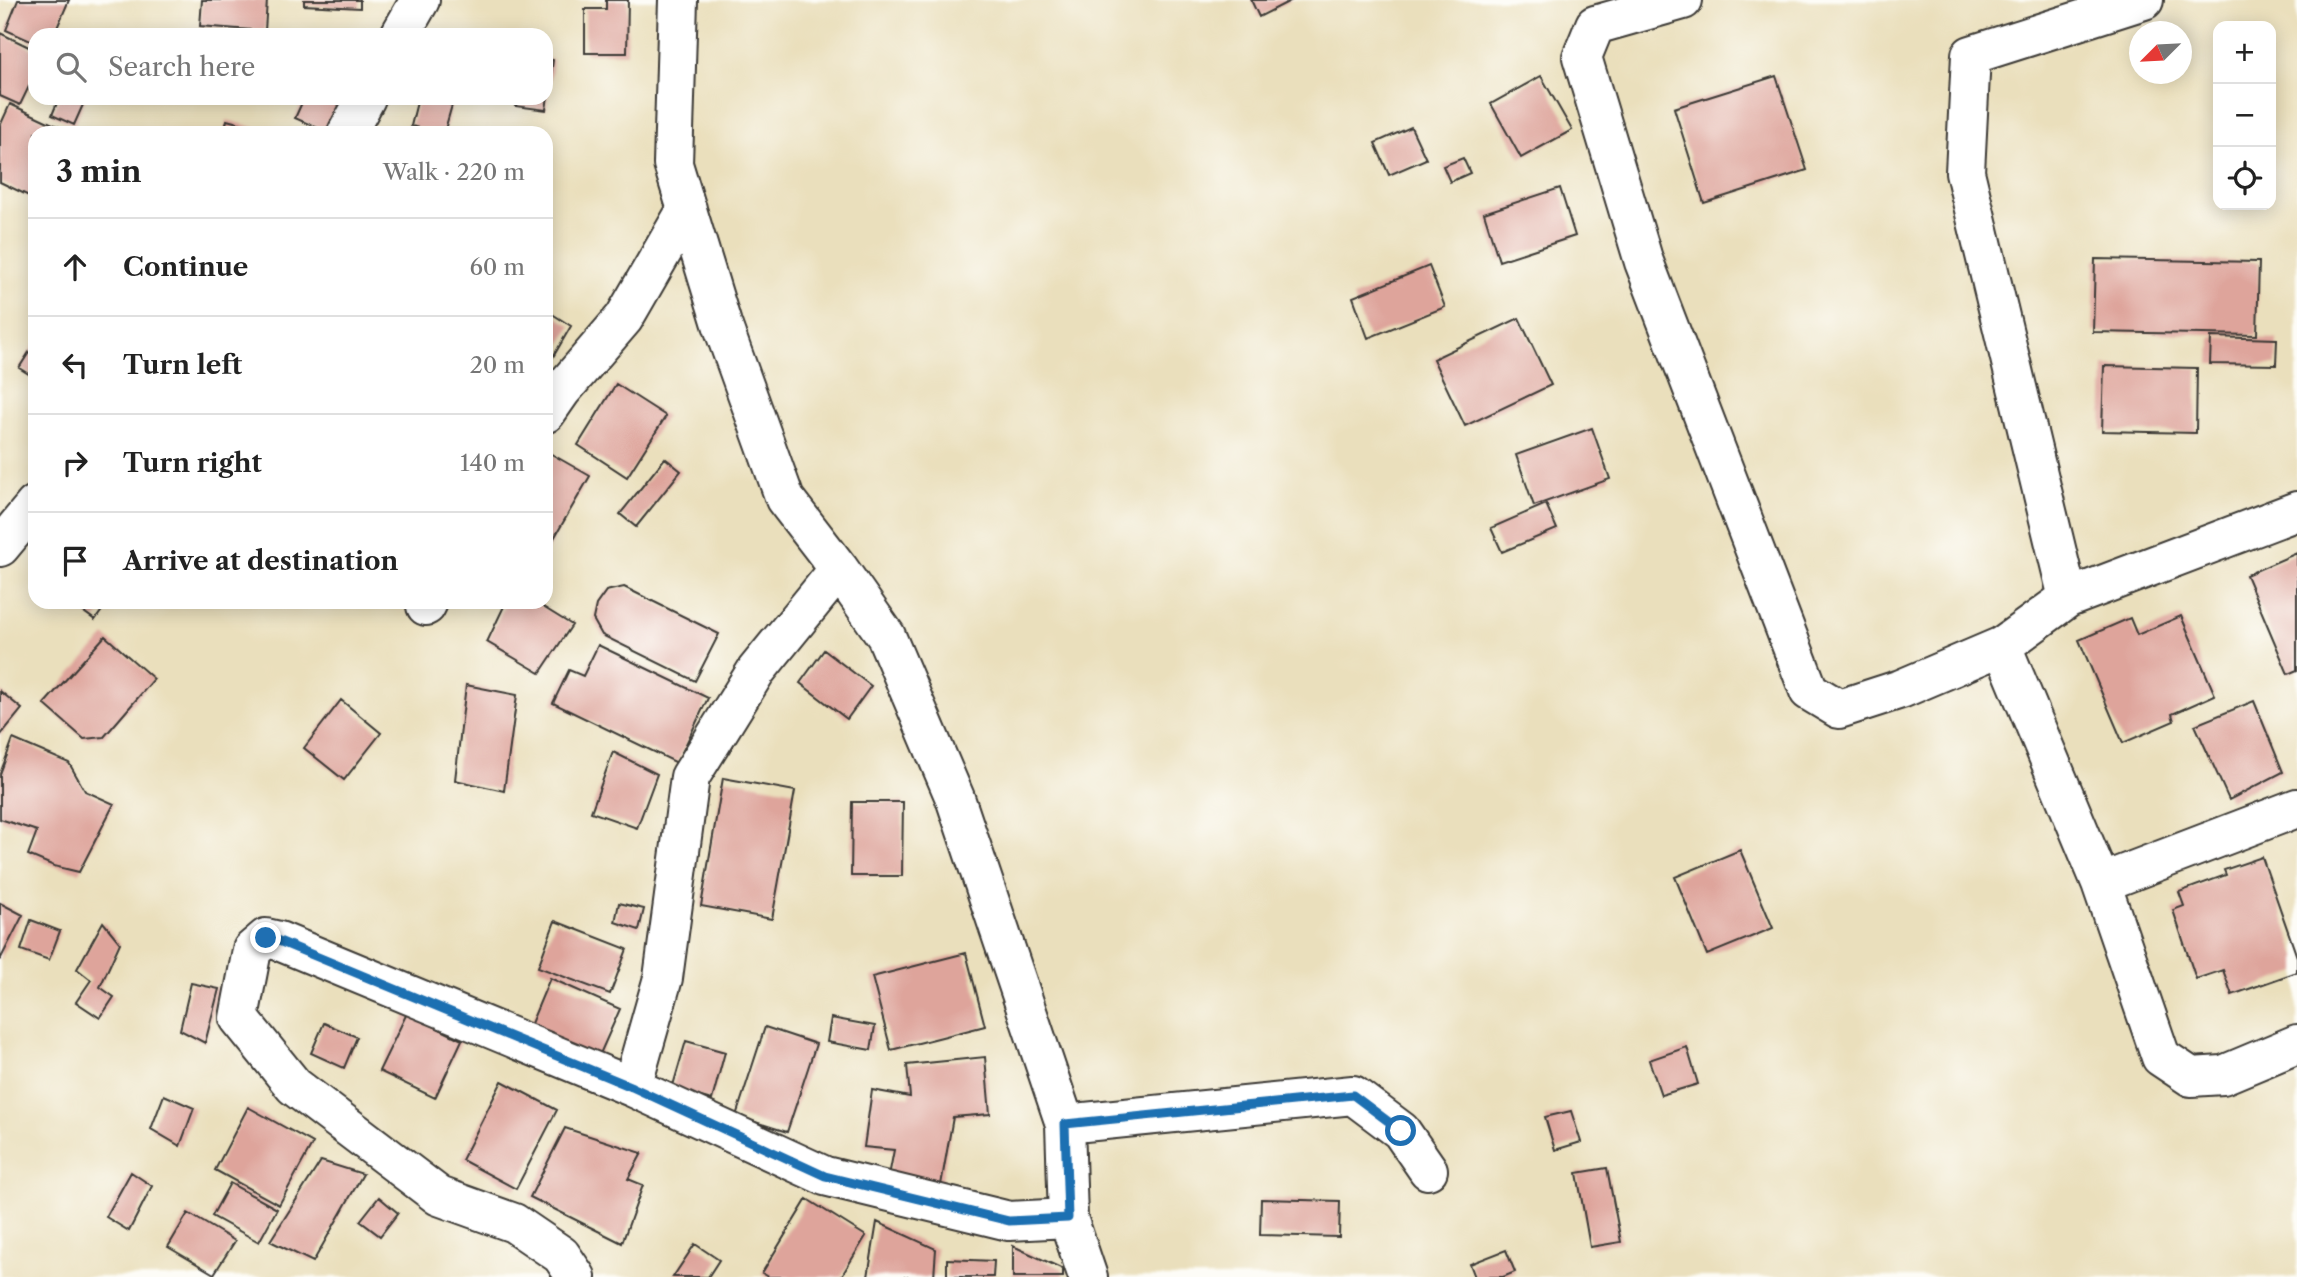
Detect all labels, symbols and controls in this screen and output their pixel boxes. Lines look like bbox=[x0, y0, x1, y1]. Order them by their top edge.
north arrow bbox=[2129, 21, 2192, 84]
map controls bbox=[2213, 21, 2276, 210]
button: + bbox=[2213, 21, 2276, 84]
search box bbox=[28, 28, 553, 105]
icon: search bbox=[52, 48, 90, 86]
text: Search here bbox=[108, 51, 255, 83]
button: − bbox=[2213, 84, 2276, 147]
button: locate bbox=[2213, 147, 2276, 210]
text: 3 min bbox=[56, 153, 142, 190]
text: Walk · 220 m bbox=[383, 158, 525, 186]
icon: ahead bbox=[56, 248, 94, 286]
text: Continue bbox=[123, 251, 248, 283]
text: 60 m bbox=[469, 253, 525, 281]
icon: left bbox=[56, 346, 94, 384]
text: Turn left bbox=[123, 349, 242, 381]
text: 20 m bbox=[470, 351, 525, 379]
icon: right bbox=[56, 444, 94, 482]
text: Turn right bbox=[123, 447, 262, 479]
text: 140 m bbox=[460, 449, 525, 477]
icon: arrive bbox=[56, 542, 94, 580]
text: Arrive at destination bbox=[123, 545, 398, 577]
route end bbox=[250, 922, 281, 953]
route start bbox=[1385, 1115, 1416, 1146]

